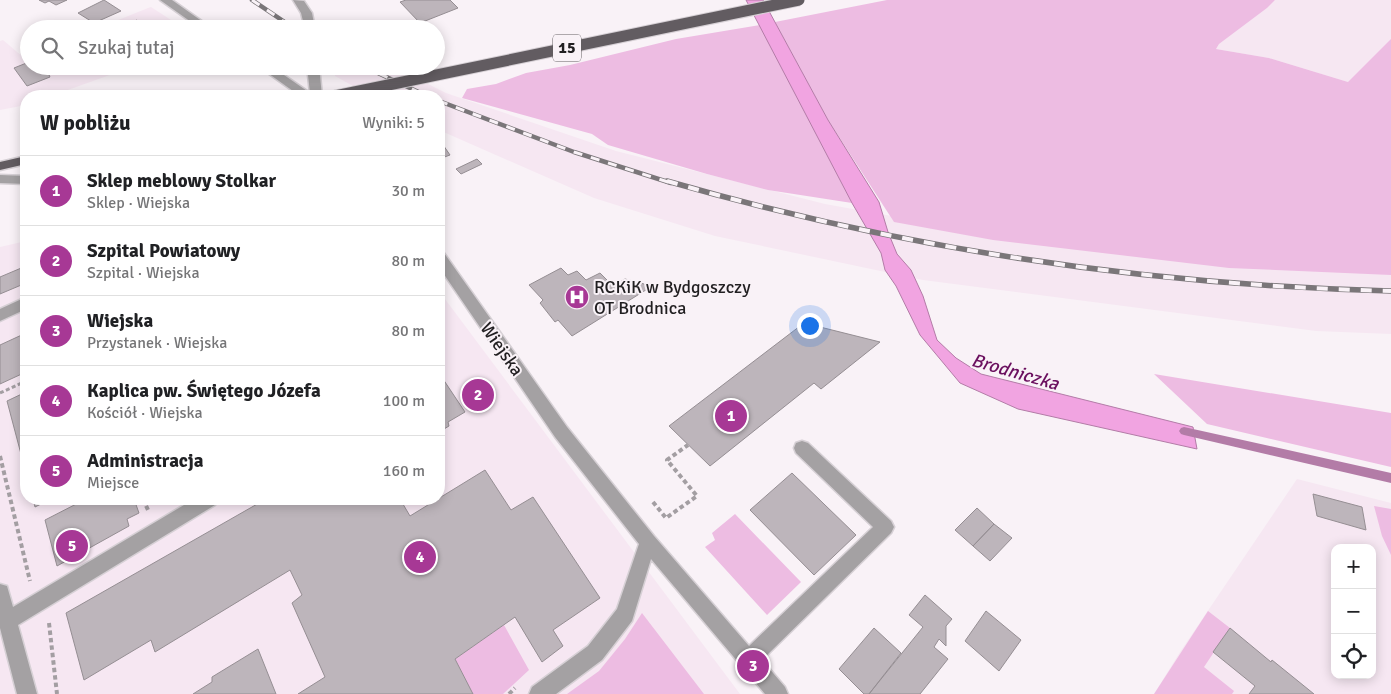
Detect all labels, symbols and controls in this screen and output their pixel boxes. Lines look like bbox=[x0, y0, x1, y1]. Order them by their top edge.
search box bbox=[20, 20, 445, 75]
icon: search bbox=[38, 34, 66, 62]
road number: 15 bbox=[553, 34, 581, 62]
text: Szukaj tutaj bbox=[78, 36, 175, 60]
text: W pobliżu bbox=[40, 110, 131, 136]
text: Wyniki: 5 bbox=[362, 113, 425, 133]
text: Sklep meblowy Stolkar bbox=[87, 169, 276, 193]
text: 1 bbox=[52, 181, 60, 201]
text: 30 m bbox=[391, 181, 425, 201]
text: Sklep · Wiejska bbox=[87, 193, 190, 213]
text: Szpital Powiatowy bbox=[87, 239, 240, 263]
text: 2 bbox=[52, 251, 60, 271]
text: 80 m bbox=[391, 251, 425, 271]
text: Szpital · Wiejska bbox=[87, 263, 200, 283]
place label: RCKiK w Bydgoszczy OT Brodnica bbox=[594, 276, 751, 319]
hospital icon: RCKiK w Bydgoszczy OT Brodnica bbox=[564, 284, 590, 310]
text: Wiejska bbox=[87, 309, 153, 333]
your location bbox=[797, 313, 823, 339]
street label: Wiejska bbox=[476, 318, 528, 380]
text: 3 bbox=[52, 321, 60, 341]
text: 80 m bbox=[391, 321, 425, 341]
text: Przystanek · Wiejska bbox=[87, 333, 227, 353]
water label: Brodniczka bbox=[968, 348, 1063, 396]
pin: 2 bbox=[462, 376, 494, 414]
text: Kaplica pw. Świętego Józefa bbox=[87, 379, 321, 403]
text: 4 bbox=[52, 391, 60, 411]
text: 100 m bbox=[383, 391, 425, 411]
pin: 1 bbox=[715, 397, 747, 435]
text: Kościół · Wiejska bbox=[87, 403, 203, 423]
text: Administracja bbox=[87, 449, 204, 473]
text: 5 bbox=[52, 461, 60, 481]
text: 160 m bbox=[383, 461, 425, 481]
text: Miejsce bbox=[87, 473, 139, 493]
pin: 5 bbox=[56, 527, 88, 565]
pin: 4 bbox=[404, 538, 436, 576]
map controls bbox=[1331, 544, 1376, 679]
button: + bbox=[1331, 544, 1376, 589]
button: − bbox=[1331, 589, 1376, 634]
button: locate bbox=[1331, 634, 1376, 679]
pin: 3 bbox=[737, 647, 769, 685]

